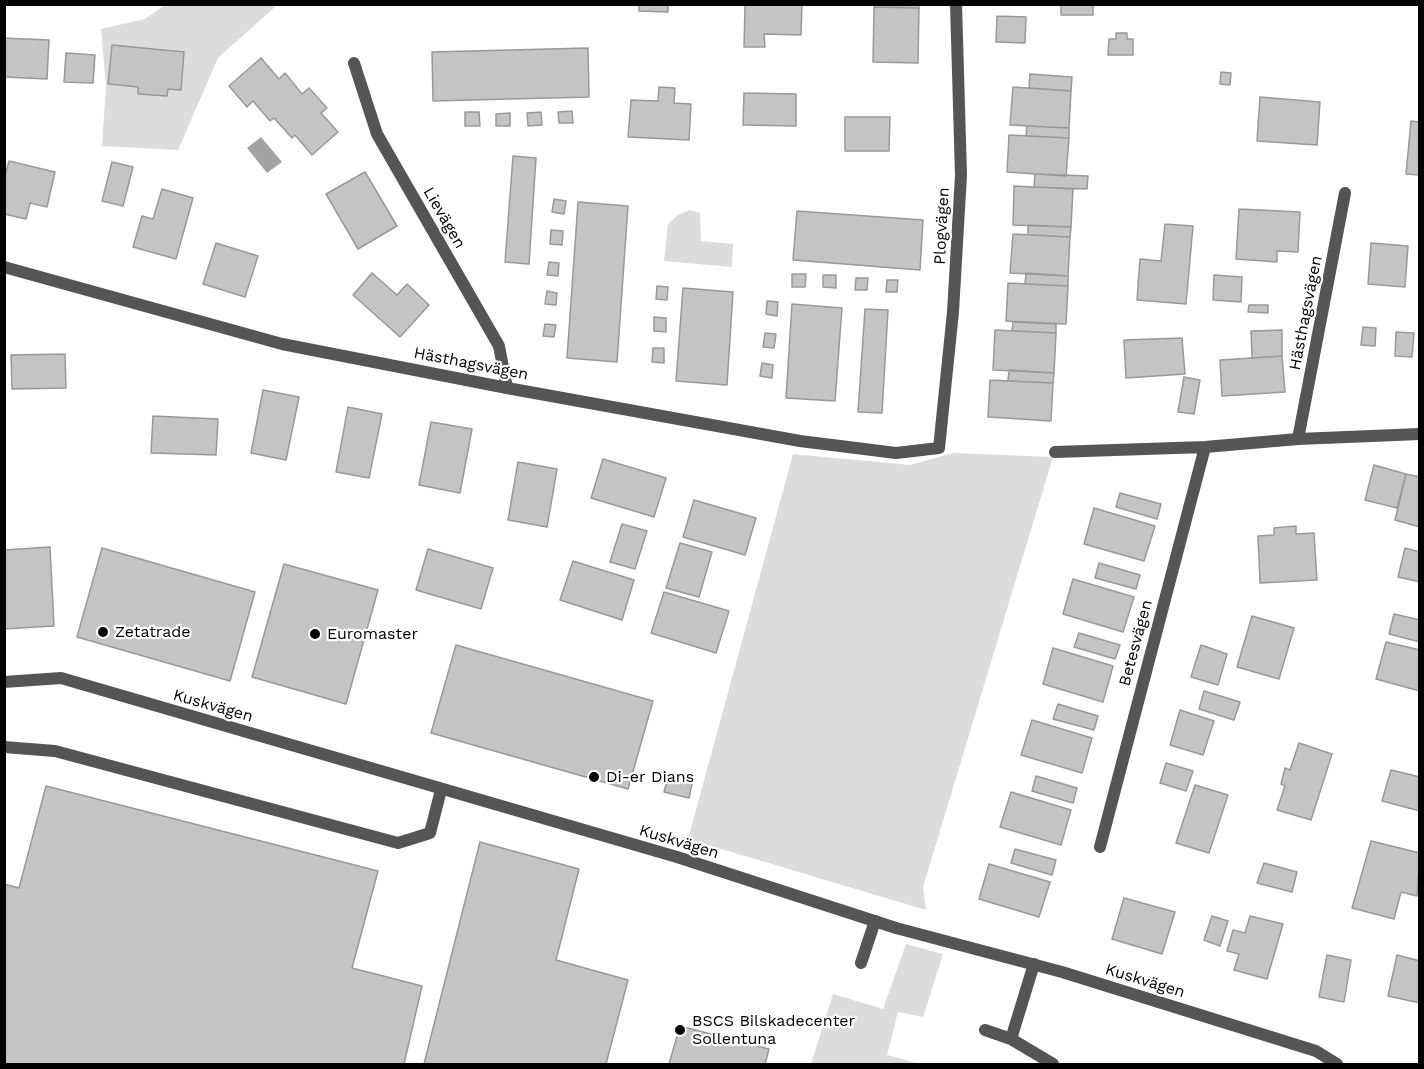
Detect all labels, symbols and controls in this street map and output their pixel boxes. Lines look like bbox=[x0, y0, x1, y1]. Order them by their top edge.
street label: Lievägen bbox=[419, 184, 469, 252]
street label: Plogvägen bbox=[930, 187, 954, 265]
street label: Hästhagsvägen bbox=[1285, 254, 1327, 372]
street label: Hästhagsvägen bbox=[412, 343, 530, 385]
street label: Betesvägen bbox=[1115, 598, 1157, 688]
place label: Zetatrade bbox=[115, 622, 190, 642]
place label: Euromaster bbox=[327, 624, 418, 644]
marker: Zetatrade bbox=[96, 625, 110, 639]
marker: Euromaster bbox=[308, 627, 322, 641]
street label: Kuskvägen bbox=[171, 685, 255, 727]
place label: Di-er Dians bbox=[606, 767, 694, 787]
marker: Di-er Dians bbox=[587, 770, 601, 784]
street label: Kuskvägen bbox=[637, 821, 721, 863]
street label: Kuskvägen bbox=[1103, 960, 1187, 1002]
place label: BSCS Bilskadecenter Sollentuna bbox=[692, 1011, 855, 1049]
marker: BSCS Bilskadecenter Sollentuna bbox=[673, 1023, 687, 1037]

